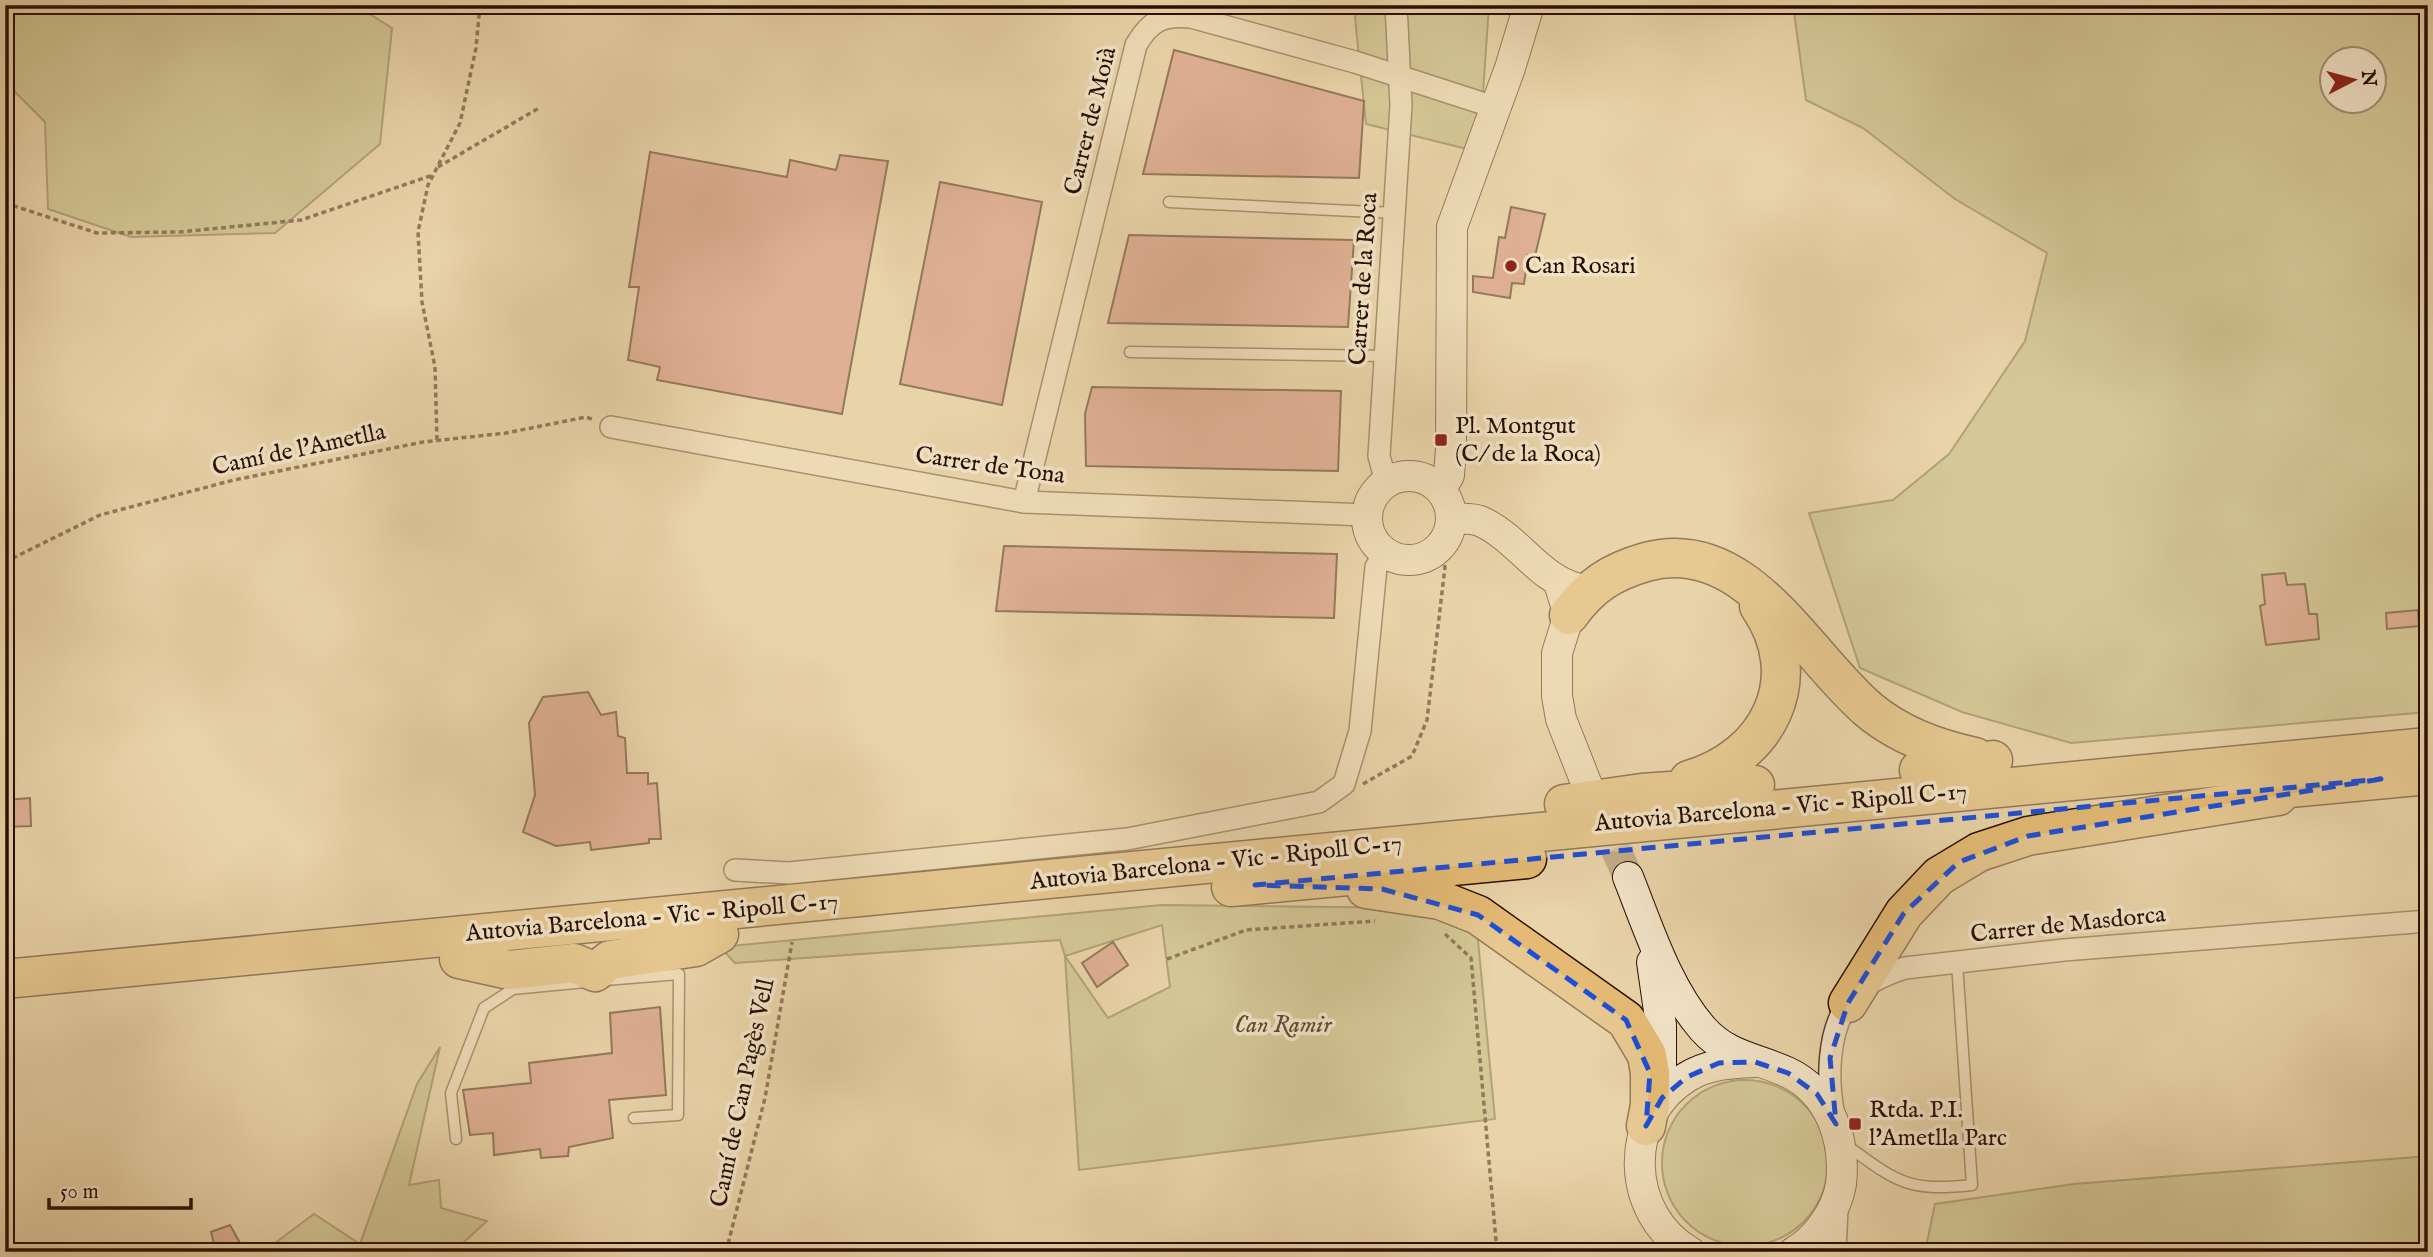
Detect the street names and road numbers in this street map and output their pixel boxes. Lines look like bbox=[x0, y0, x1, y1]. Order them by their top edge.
street label: Carrer de Moià bbox=[1058, 43, 1124, 198]
street label: Carrer de la Roca bbox=[1342, 191, 1386, 366]
street label: Camí de l'Ametlla bbox=[209, 416, 389, 484]
street label: Carrer de Tona bbox=[913, 440, 1067, 492]
street label: Autovia Barcelona - Vic - Ripoll C-17 bbox=[1592, 776, 1969, 840]
street label: Autovia Barcelona - Vic - Ripoll C-17 bbox=[1028, 828, 1404, 898]
street label: Autovia Barcelona - Vic - Ripoll C-17 bbox=[463, 886, 840, 950]
street label: Carrer de Masdorca bbox=[1969, 899, 2168, 951]
street label: Camí de Can Pagès Vell bbox=[704, 976, 782, 1210]

